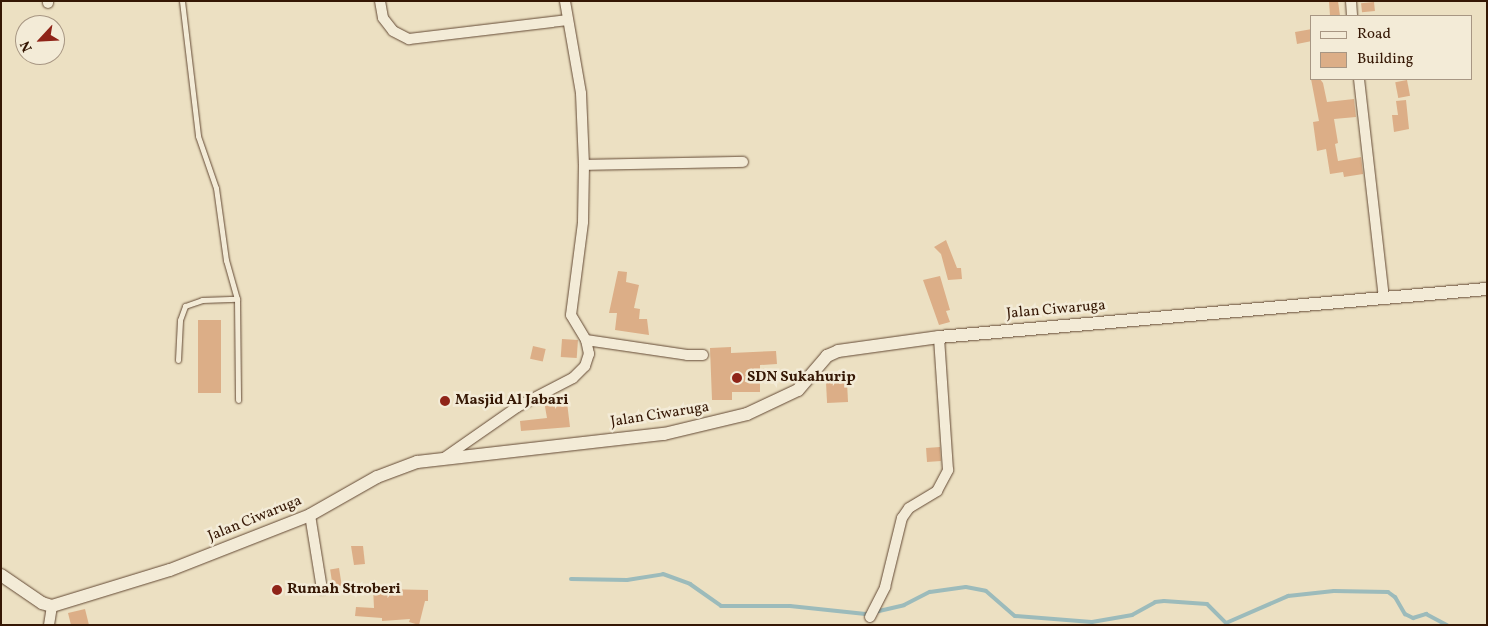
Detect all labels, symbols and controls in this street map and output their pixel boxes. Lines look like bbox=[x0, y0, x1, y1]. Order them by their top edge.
north arrow bbox=[15, 15, 65, 65]
legend bbox=[1310, 15, 1473, 80]
text: Road bbox=[1357, 24, 1391, 45]
text: N bbox=[16, 38, 38, 55]
text: Building bbox=[1357, 49, 1413, 70]
street label: Jalan Ciwaruga bbox=[1006, 297, 1106, 323]
place label: SDN Sukahurip bbox=[747, 369, 856, 387]
marker: SDN Sukahurip bbox=[731, 372, 743, 384]
place label: Masjid Al Jabari bbox=[455, 392, 568, 410]
marker: Masjid Al Jabari bbox=[439, 395, 451, 407]
street label: Jalan Ciwaruga bbox=[609, 398, 711, 432]
street label: Jalan Ciwaruga bbox=[205, 492, 305, 546]
place label: Rumah Stroberi bbox=[287, 581, 401, 599]
marker: Rumah Stroberi bbox=[271, 584, 283, 596]

